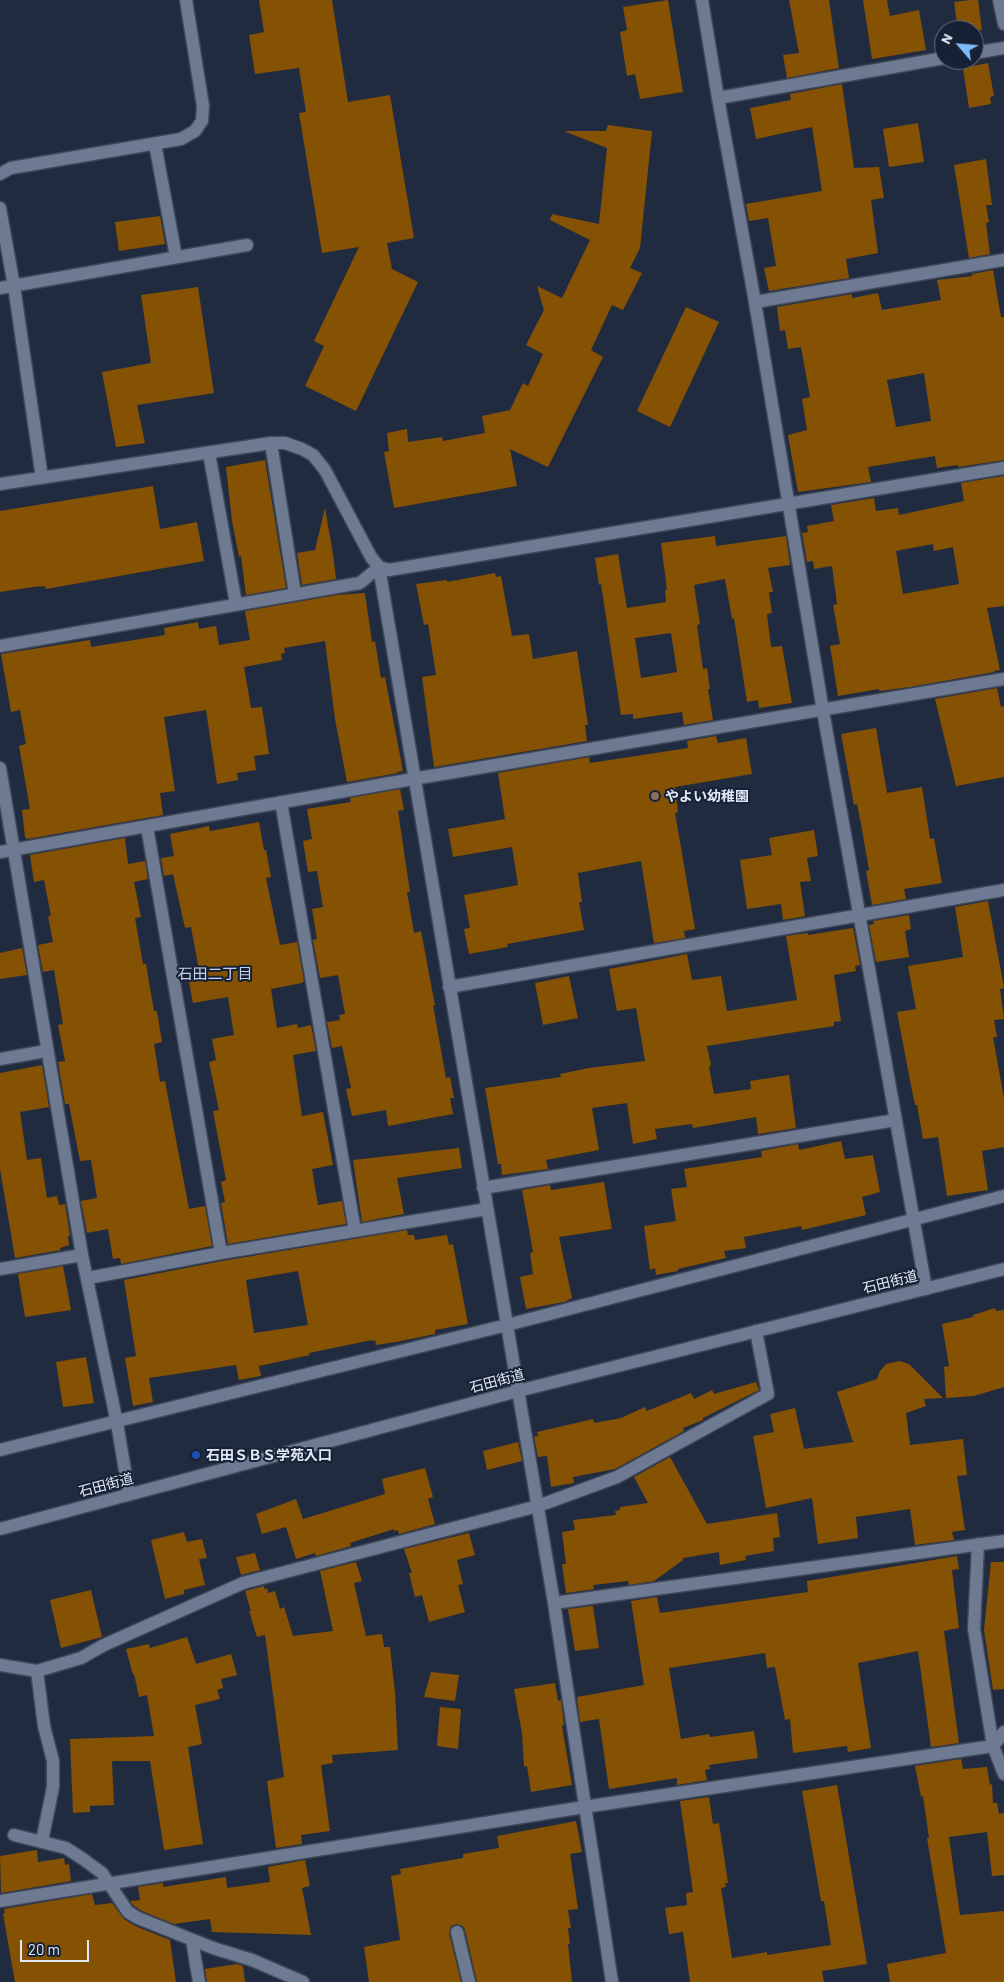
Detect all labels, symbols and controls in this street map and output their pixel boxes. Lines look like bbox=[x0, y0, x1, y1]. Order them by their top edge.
north arrow bbox=[934, 20, 984, 70]
text: N bbox=[936, 30, 956, 46]
place label: やよい幼稚園 bbox=[665, 788, 749, 804]
marker: やよい幼稚園 bbox=[649, 790, 661, 802]
district label: 石田二丁目 bbox=[178, 965, 252, 983]
street label: 石田街道 bbox=[861, 1267, 919, 1297]
street label: 石田街道 bbox=[468, 1366, 526, 1396]
place label: 石田ＳＢＳ学苑入口 bbox=[206, 1447, 332, 1463]
marker: 石田ＳＢＳ学苑入口 bbox=[190, 1449, 202, 1461]
street label: 石田街道 bbox=[77, 1470, 135, 1500]
scale bar bbox=[22, 1930, 91, 1962]
text: 20 m bbox=[28, 1940, 60, 1958]

